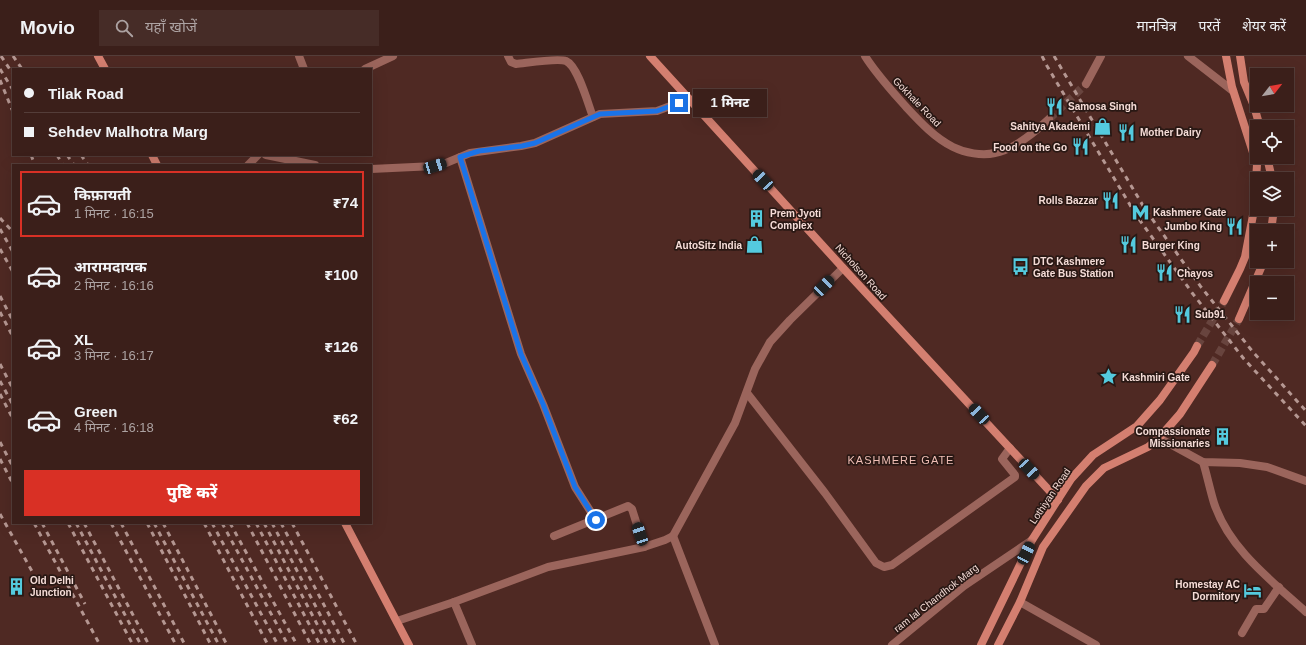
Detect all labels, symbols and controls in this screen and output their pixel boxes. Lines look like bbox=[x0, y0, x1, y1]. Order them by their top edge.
search box bbox=[99, 10, 379, 46]
text: Movio bbox=[20, 17, 75, 38]
icon: search bbox=[113, 17, 135, 39]
text: यहाँ खोजें bbox=[145, 18, 197, 35]
text: मानचित्र bbox=[1137, 18, 1177, 34]
text: परतें bbox=[1199, 18, 1220, 34]
text: शेयर करें bbox=[1242, 18, 1286, 34]
north arrow bbox=[1250, 68, 1294, 112]
map controls bbox=[1250, 68, 1294, 320]
street label: Gokhale Road bbox=[891, 75, 943, 129]
text: Tilak Road bbox=[48, 85, 124, 102]
callout: 1 मिनट bbox=[693, 89, 767, 117]
route end bbox=[670, 94, 688, 112]
text: 1 मिनट bbox=[711, 95, 749, 110]
restaurant icon: Samosa Singh bbox=[1045, 96, 1065, 116]
place label: Samosa Singh bbox=[1068, 101, 1137, 112]
shop icon: Sahitya Akademi bbox=[1093, 116, 1113, 136]
button: locate bbox=[1250, 120, 1294, 164]
place label: Sahitya Akademi bbox=[1010, 121, 1090, 132]
restaurant icon: Mother Dairy bbox=[1117, 122, 1137, 142]
text: Sehdev Malhotra Marg bbox=[48, 123, 208, 140]
place label: Mother Dairy bbox=[1140, 127, 1202, 138]
restaurant icon: Food on the Go bbox=[1070, 137, 1090, 157]
place label: Food on the Go bbox=[993, 142, 1067, 153]
car bbox=[422, 157, 448, 175]
car bbox=[750, 167, 776, 193]
button: layers bbox=[1250, 172, 1294, 216]
icon: car bbox=[26, 186, 62, 222]
text: किफ़ायती bbox=[74, 186, 131, 203]
restaurant icon: Rolls Bazzar bbox=[1101, 190, 1121, 210]
text: ₹74 bbox=[333, 194, 358, 211]
place label: Rolls Bazzar bbox=[1039, 195, 1098, 206]
metro station icon: Kashmere Gate bbox=[1130, 202, 1150, 222]
text: 1 मिनट · 16:15 bbox=[74, 206, 154, 221]
place label: Kashmere Gate bbox=[1153, 207, 1227, 218]
place label: Prem Jyoti Complex bbox=[770, 208, 821, 231]
building icon: Prem Jyoti Complex bbox=[747, 209, 767, 229]
restaurant icon: Jumbo King bbox=[1225, 216, 1245, 236]
place label: Jumbo King bbox=[1164, 221, 1222, 232]
button: + bbox=[1250, 224, 1294, 268]
shop icon: AutoSitz India bbox=[745, 235, 765, 255]
restaurant icon: Burger King bbox=[1119, 235, 1139, 255]
place label: AutoSitz India bbox=[675, 240, 742, 251]
place label: Burger King bbox=[1142, 240, 1200, 251]
street label: Nicholson Road bbox=[833, 242, 889, 302]
place label: DTC Kashmere Gate Bus Station bbox=[1033, 256, 1114, 279]
bus stop icon: DTC Kashmere Gate Bus Station bbox=[1010, 257, 1030, 277]
icon: car bbox=[26, 258, 62, 294]
text: आरामदायक bbox=[74, 258, 147, 275]
restaurant icon: Chayos bbox=[1154, 263, 1174, 283]
text: ₹100 bbox=[324, 266, 358, 283]
place label: Chayos bbox=[1177, 268, 1214, 279]
car bbox=[811, 273, 837, 299]
button: − bbox=[1250, 276, 1294, 320]
text: 2 मिनट · 16:16 bbox=[74, 278, 154, 293]
restaurant icon: Sub91 bbox=[1172, 304, 1192, 324]
place label: Sub91 bbox=[1195, 309, 1225, 320]
icon: car bbox=[26, 330, 62, 366]
text: XL bbox=[74, 331, 93, 348]
text: ₹126 bbox=[324, 338, 358, 355]
text: 3 मिनट · 16:17 bbox=[74, 348, 154, 363]
place icon: Kashmiri Gate bbox=[1099, 367, 1119, 387]
place label: Kashmiri Gate bbox=[1122, 372, 1190, 383]
car bbox=[966, 401, 992, 427]
icon: car bbox=[26, 402, 62, 438]
text: Green bbox=[74, 403, 117, 420]
text: ₹62 bbox=[333, 410, 358, 427]
text: 4 मिनट · 16:18 bbox=[74, 420, 154, 435]
place label: Compassionate Missionaries bbox=[1136, 426, 1210, 449]
building icon: Compassionate Missionaries bbox=[1213, 427, 1233, 447]
district label: KASHMERE GATE bbox=[848, 454, 954, 466]
car bbox=[1016, 456, 1042, 482]
street label: Lothiyan Road bbox=[1027, 466, 1073, 526]
button: पुष्टि करें bbox=[24, 470, 360, 516]
route start bbox=[587, 511, 605, 529]
car bbox=[631, 521, 649, 547]
car bbox=[1015, 540, 1037, 566]
street label: ram lal Chandhok Marg bbox=[892, 562, 980, 634]
place label: Old Delhi Junction bbox=[30, 575, 74, 598]
building icon: Old Delhi Junction bbox=[7, 576, 27, 596]
place label: Homestay AC Dormitory bbox=[1175, 579, 1240, 602]
hotel icon: Homestay AC Dormitory bbox=[1243, 580, 1263, 600]

